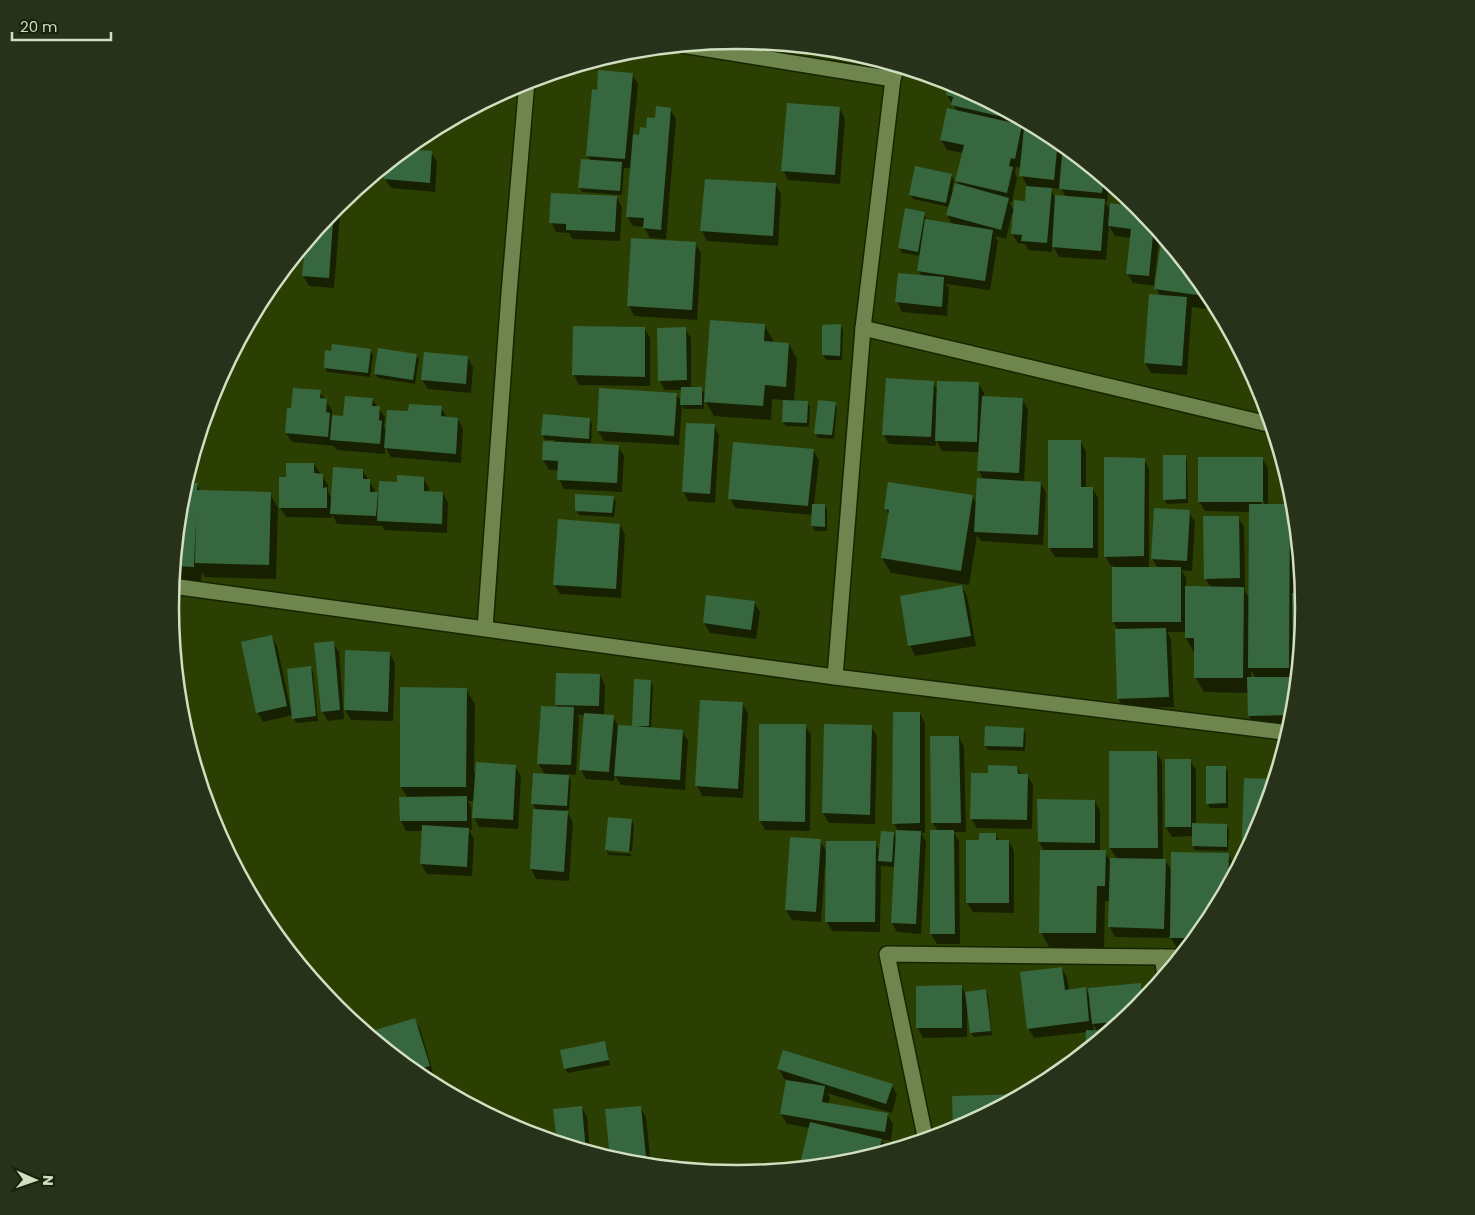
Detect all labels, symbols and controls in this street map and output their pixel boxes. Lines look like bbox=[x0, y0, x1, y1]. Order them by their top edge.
scale bar bbox=[12, 10, 111, 42]
text: 20 m bbox=[20, 16, 58, 37]
north arrow bbox=[10, 1155, 60, 1205]
text: N bbox=[38, 1175, 58, 1186]

